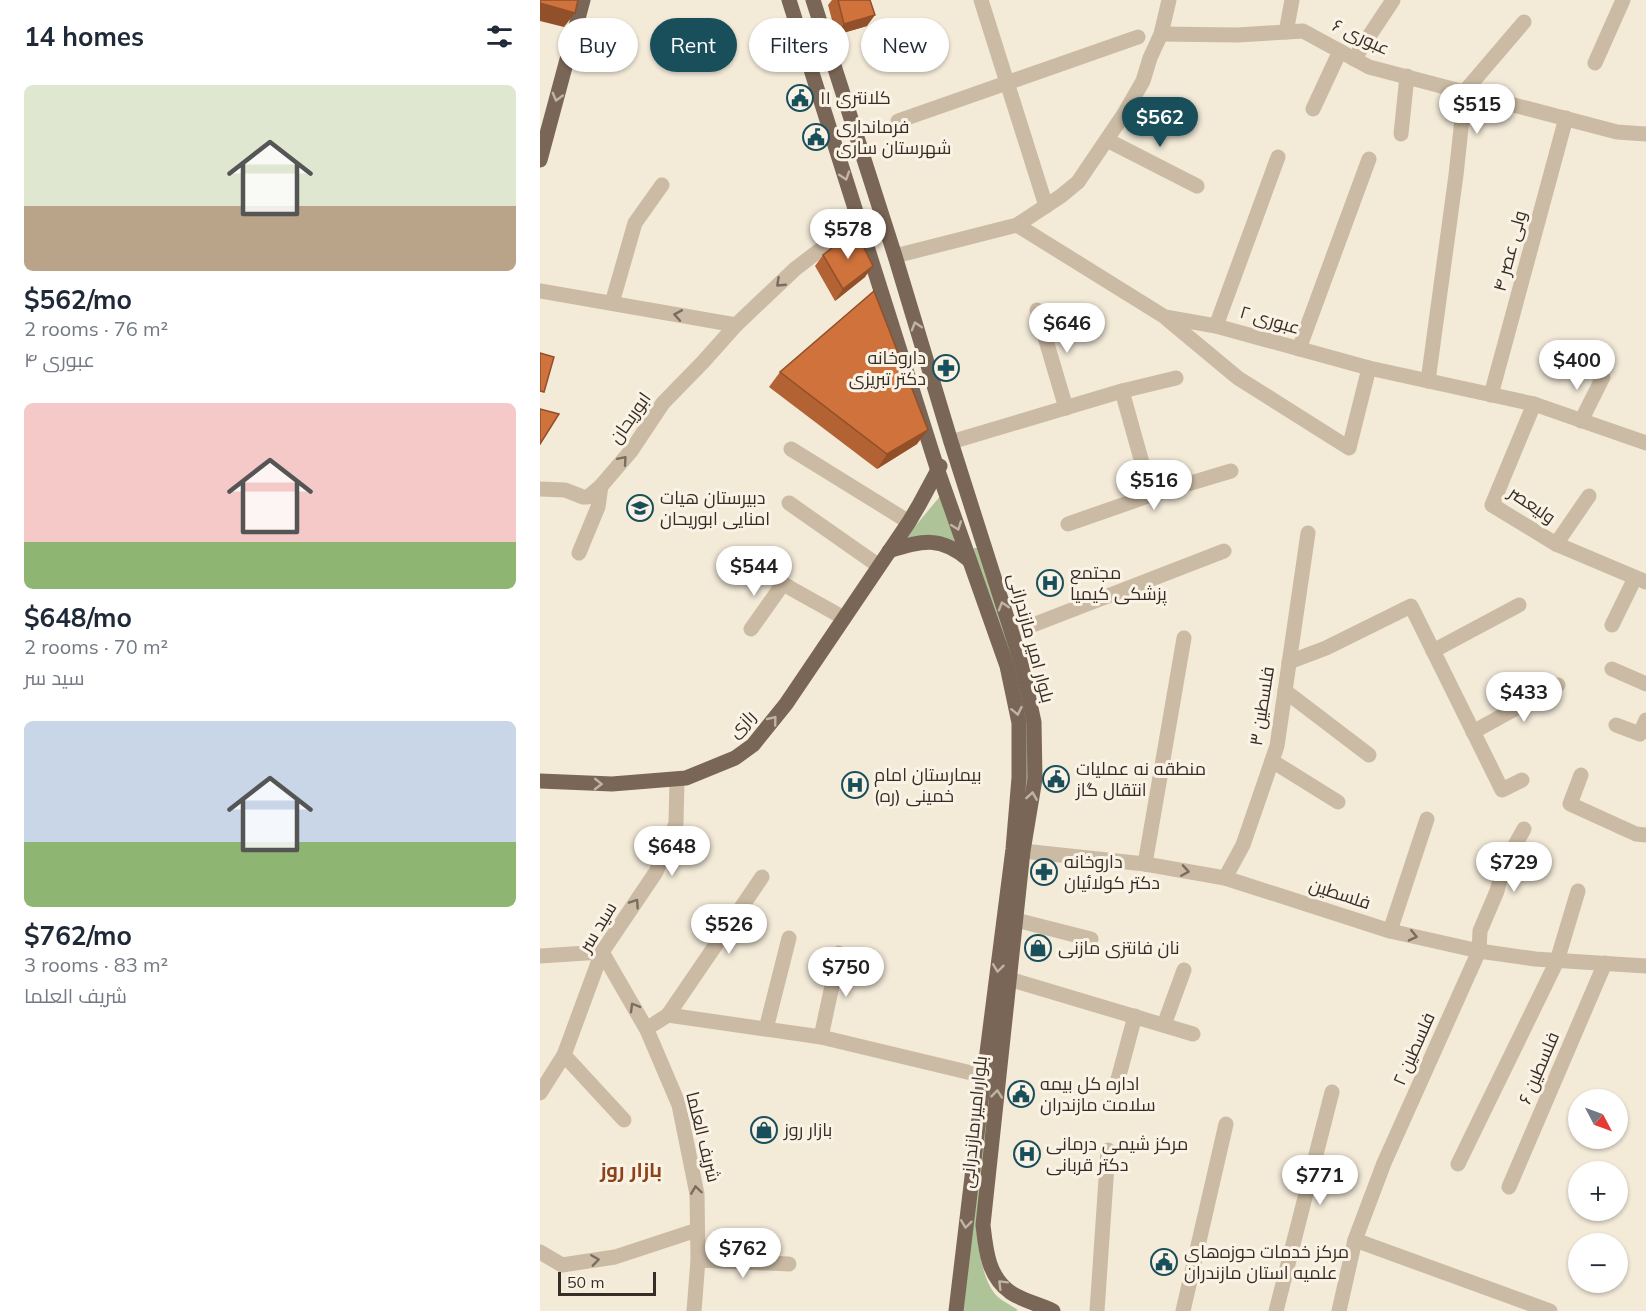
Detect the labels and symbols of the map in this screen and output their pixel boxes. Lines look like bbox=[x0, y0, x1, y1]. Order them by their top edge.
street label: عبوری ۶ bbox=[1329, 13, 1394, 60]
public building icon: کلانتری ۱۱ bbox=[785, 83, 815, 113]
pin: $515 bbox=[1441, 84, 1513, 135]
place label: کلانتری ۱۱ bbox=[820, 86, 891, 109]
one-way arrow bbox=[551, 92, 564, 102]
pin: $562 bbox=[1124, 97, 1196, 148]
place label: فرمانداری شهرستان ساری bbox=[836, 115, 951, 159]
public building icon: فرمانداری شهرستان ساری bbox=[801, 122, 831, 152]
one-way arrow bbox=[838, 170, 850, 181]
street label: ولی عصر ۴ bbox=[1488, 208, 1531, 294]
pin: $578 bbox=[812, 209, 884, 260]
one-way arrow bbox=[777, 275, 788, 286]
street label: عبوری ۲ bbox=[1237, 300, 1303, 339]
pin: $646 bbox=[1031, 303, 1103, 354]
one-way arrow bbox=[673, 309, 683, 322]
one-way arrow bbox=[911, 321, 923, 332]
pin: $400 bbox=[1541, 340, 1613, 391]
place label: داروخانه دکتر تبریزی bbox=[849, 346, 926, 390]
pharmacy icon: داروخانه دکتر تبریزی bbox=[931, 353, 961, 383]
street label: ابوریحان bbox=[604, 387, 656, 448]
one-way arrow bbox=[616, 456, 627, 467]
pin: $516 bbox=[1118, 460, 1190, 511]
street label: ولیعصر bbox=[1504, 480, 1560, 529]
place label: دبیرستان هیات امنایی ابوریحان bbox=[660, 486, 770, 530]
school or university icon: دبیرستان هیات امنایی ابوریحان bbox=[625, 493, 655, 523]
one-way arrow bbox=[950, 520, 963, 531]
pin: $544 bbox=[718, 546, 790, 597]
place label: مجتمع پزشکی کیمیا bbox=[1070, 561, 1167, 606]
hospital icon: مجتمع پزشکی کیمیا bbox=[1035, 568, 1065, 598]
street label: بلوار امیر مازندرانی bbox=[1003, 571, 1060, 705]
one-way arrow bbox=[998, 601, 1010, 612]
street label: فلسطین ۳ bbox=[1244, 665, 1279, 747]
pin: $433 bbox=[1488, 672, 1560, 723]
street label: رازی bbox=[723, 705, 760, 743]
one-way arrow bbox=[1009, 706, 1022, 716]
one-way arrow bbox=[766, 716, 777, 727]
place label: منطقه نه عملیات انتقال گاز bbox=[1075, 757, 1206, 801]
place label: بیمارستان امام خمینی (ره) bbox=[874, 763, 981, 807]
public building icon: منطقه نه عملیات انتقال گاز bbox=[1041, 764, 1071, 794]
hospital icon: بیمارستان امام خمینی (ره) bbox=[840, 770, 870, 800]
one-way arrow bbox=[594, 778, 603, 790]
one-way arrow bbox=[1025, 792, 1038, 802]
pin: $648 bbox=[636, 826, 708, 877]
pin: $729 bbox=[1478, 842, 1550, 893]
place label: داروخانه دکتر کولائیان bbox=[1064, 850, 1160, 894]
pharmacy icon: داروخانه دکتر کولائیان bbox=[1029, 857, 1059, 887]
one-way arrow bbox=[1180, 864, 1190, 876]
street label: فلسطین bbox=[1307, 873, 1374, 914]
street label: سید سر bbox=[573, 897, 621, 957]
one-way arrow bbox=[627, 899, 638, 910]
pin: $526 bbox=[693, 904, 765, 955]
one-way arrow bbox=[1407, 929, 1417, 942]
shop icon: نان فانتزی مازنی bbox=[1023, 933, 1053, 963]
place label: نان فانتزی مازنی bbox=[1058, 936, 1180, 959]
pin: $750 bbox=[810, 947, 882, 998]
one-way arrow bbox=[992, 963, 1004, 972]
one-way arrow bbox=[629, 1002, 641, 1013]
street label: فلسطین ۲ bbox=[1387, 1009, 1440, 1089]
street label: فلسطین ۶ bbox=[1513, 1028, 1564, 1108]
street label: بلوار امیر مازندرانی bbox=[955, 1055, 992, 1189]
place label: اداره کل بیمه سلامت مازندران bbox=[1040, 1072, 1156, 1116]
public building icon: اداره کل بیمه سلامت مازندران bbox=[1006, 1079, 1036, 1109]
street label: شریف العلما bbox=[681, 1089, 726, 1185]
north arrow bbox=[1568, 1089, 1628, 1149]
one-way arrow bbox=[990, 1090, 1003, 1099]
shop icon: بازار روز bbox=[749, 1115, 779, 1145]
place label: بازار روز bbox=[783, 1118, 832, 1141]
place label: مرکز شیمی درمانی دکتر قربانی bbox=[1046, 1132, 1188, 1176]
hospital icon: مرکز شیمی درمانی دکتر قربانی bbox=[1012, 1139, 1042, 1169]
pin: $771 bbox=[1284, 1155, 1356, 1206]
district label: بازار روز bbox=[599, 1157, 662, 1182]
one-way arrow bbox=[690, 1185, 702, 1194]
one-way arrow bbox=[960, 1219, 973, 1228]
pin: $762 bbox=[707, 1228, 779, 1279]
place label: مرکز خدمات حوزه‌های علمیه استان مازندران bbox=[1184, 1240, 1349, 1284]
public building icon: مرکز خدمات حوزه‌های علمیه استان مازندران bbox=[1149, 1247, 1179, 1277]
one-way arrow bbox=[590, 1254, 599, 1267]
scale bar bbox=[558, 1269, 656, 1296]
one-way arrow bbox=[998, 1280, 1009, 1290]

